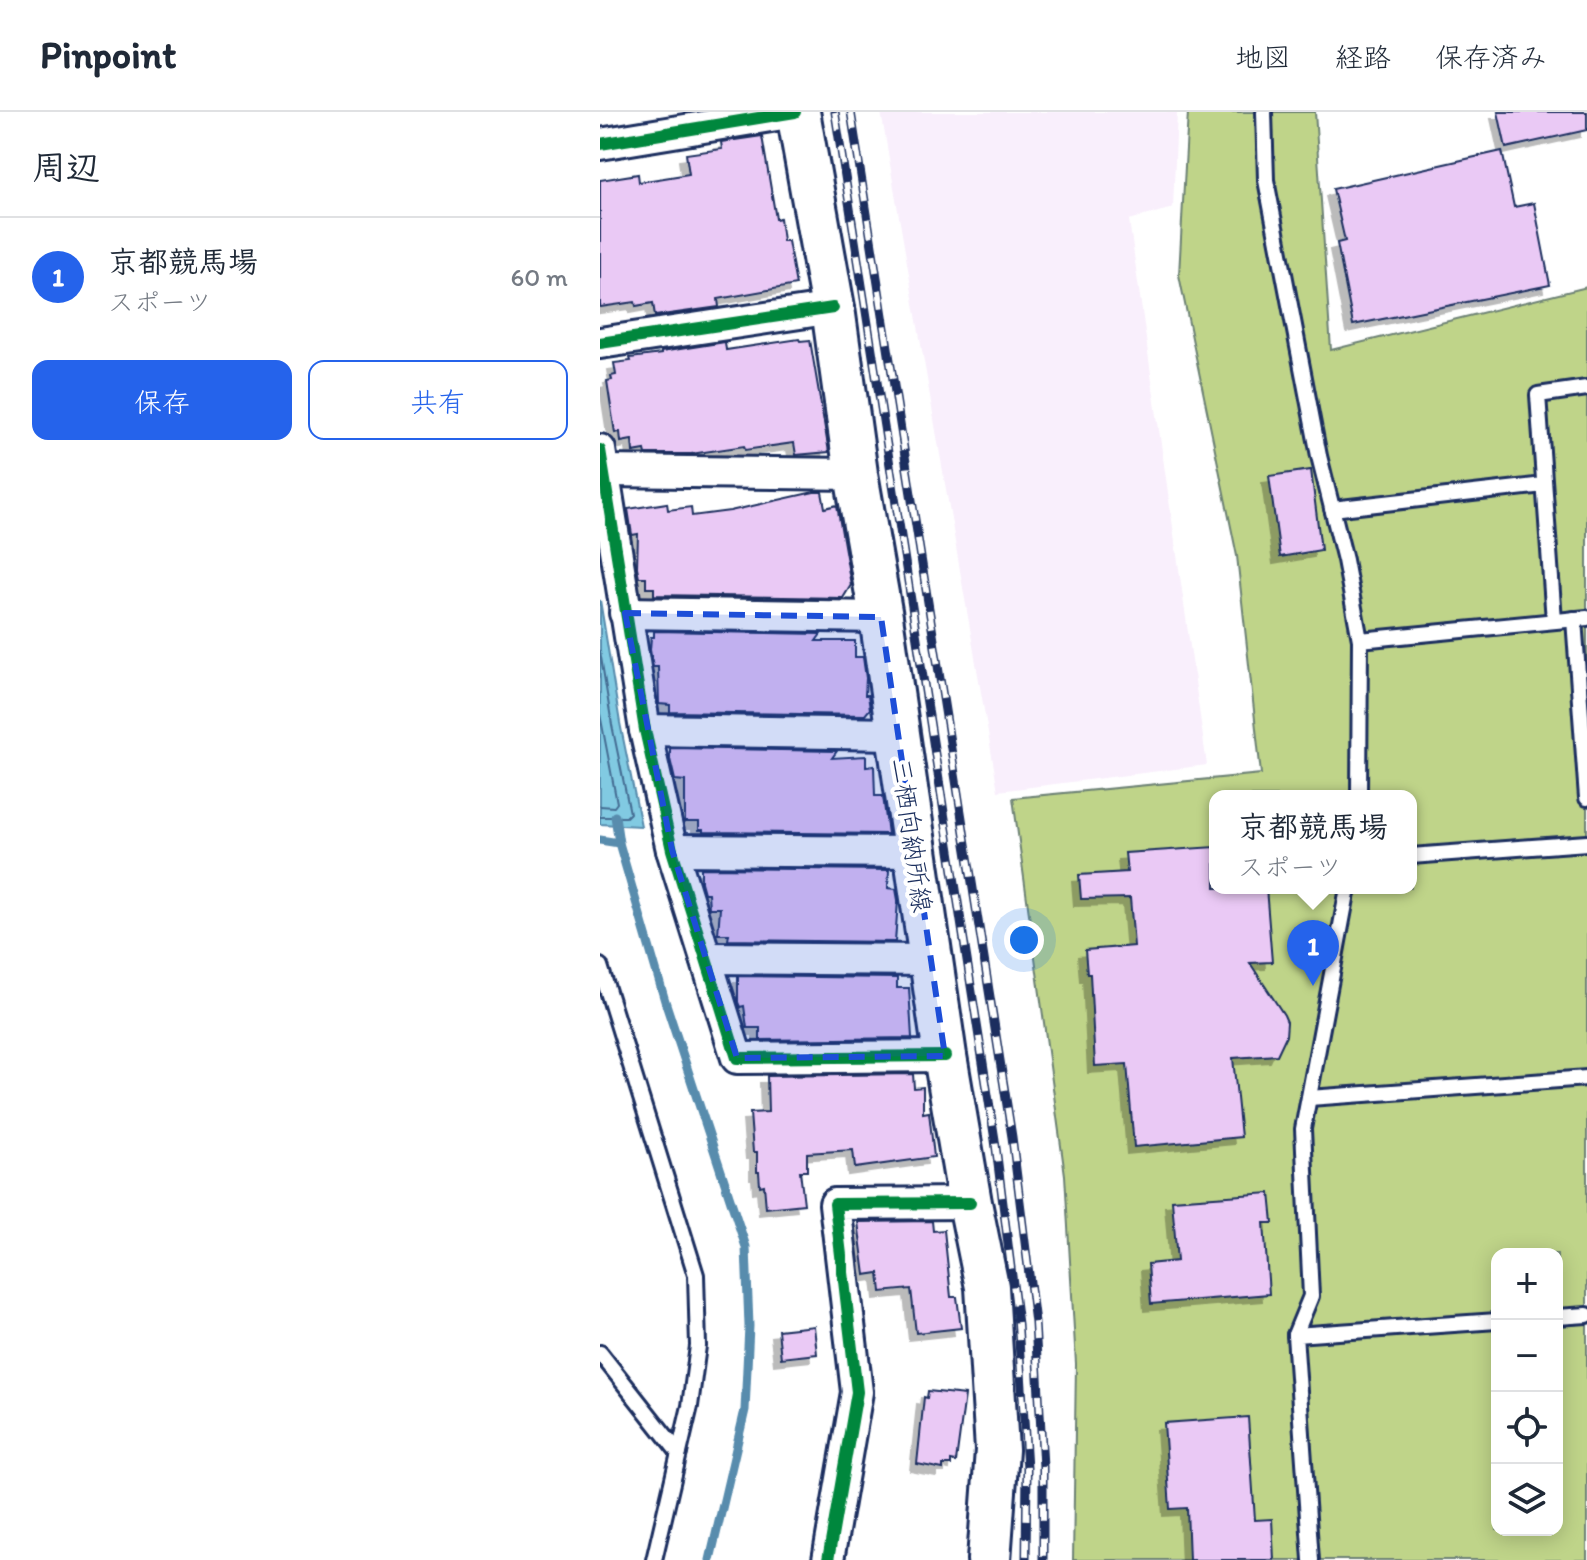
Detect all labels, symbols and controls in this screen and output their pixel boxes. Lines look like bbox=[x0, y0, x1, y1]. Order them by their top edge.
text: Pinpoint bbox=[40, 32, 176, 78]
text: 地図 bbox=[1235, 40, 1291, 74]
text: 経路 bbox=[1335, 40, 1391, 74]
text: 保存済み bbox=[1435, 40, 1547, 74]
text: 周辺 bbox=[32, 147, 100, 188]
text: 京都競馬場 bbox=[108, 243, 258, 280]
text: 1 bbox=[52, 261, 64, 293]
text: 60 m bbox=[511, 261, 568, 293]
text: スポーツ bbox=[108, 286, 211, 318]
button: 保存 bbox=[32, 360, 292, 440]
button: 共有 bbox=[308, 360, 568, 440]
street label: 三栖向納所線 bbox=[885, 756, 939, 914]
popup bbox=[1209, 790, 1417, 894]
text: 京都競馬場 bbox=[1238, 808, 1388, 845]
text: スポーツ bbox=[1238, 851, 1341, 883]
your location bbox=[1004, 920, 1044, 960]
pin: 1 bbox=[1287, 920, 1339, 986]
map controls bbox=[1491, 1248, 1563, 1536]
button: + bbox=[1491, 1248, 1563, 1320]
button: − bbox=[1491, 1320, 1563, 1392]
button: locate bbox=[1491, 1392, 1563, 1464]
button: layers bbox=[1491, 1464, 1563, 1536]

